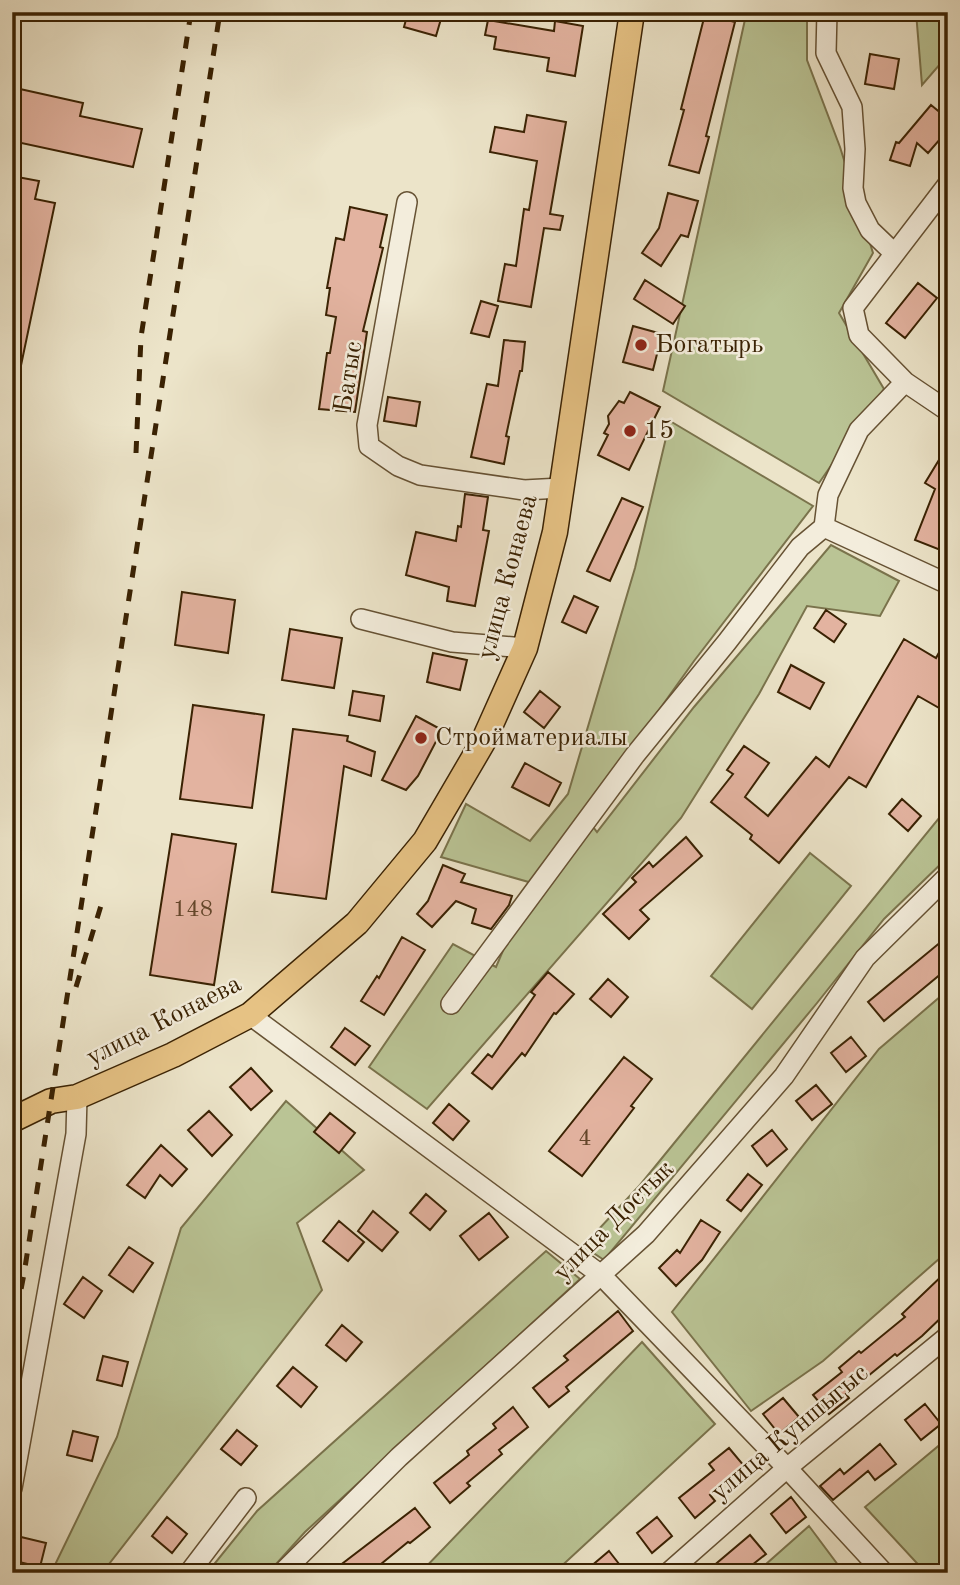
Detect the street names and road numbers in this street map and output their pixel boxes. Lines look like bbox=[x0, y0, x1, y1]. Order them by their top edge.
street label: Батыс bbox=[331, 339, 367, 415]
street label: улица Конаева bbox=[473, 491, 543, 662]
street label: улица Конаева bbox=[82, 971, 246, 1071]
street label: улица Достык bbox=[549, 1156, 679, 1286]
street label: улица Куншыгыс bbox=[706, 1360, 874, 1506]

